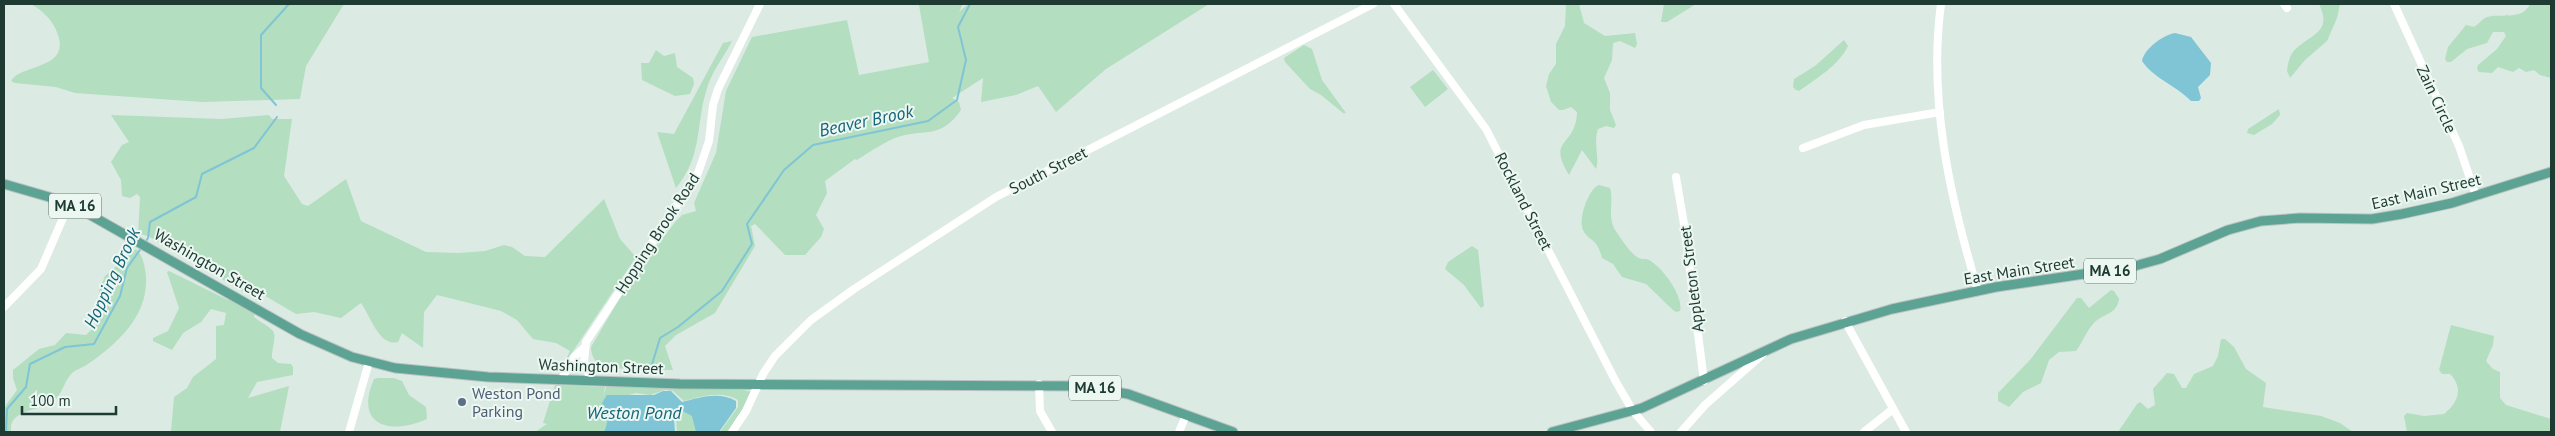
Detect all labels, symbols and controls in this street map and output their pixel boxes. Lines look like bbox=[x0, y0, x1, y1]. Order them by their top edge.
street label: Zain Circle bbox=[2413, 62, 2461, 136]
water label: Beaver Brook bbox=[817, 99, 916, 142]
street label: South Street bbox=[1006, 142, 1091, 198]
street label: Rockland Street bbox=[1491, 149, 1558, 254]
street label: Hopping Brook Road bbox=[611, 169, 703, 297]
street label: East Main Street bbox=[2369, 169, 2483, 213]
road number: MA 16 bbox=[49, 194, 101, 218]
water label: Hopping Brook bbox=[78, 223, 145, 332]
street label: Washington Street bbox=[151, 224, 270, 304]
street label: Appleton Street bbox=[1674, 224, 1707, 333]
street label: East Main Street bbox=[1962, 251, 2076, 289]
road number: MA 16 bbox=[2084, 258, 2136, 284]
street label: Washington Street bbox=[538, 354, 665, 378]
road number: MA 16 bbox=[1069, 376, 1121, 400]
place label: Weston Pond Parking bbox=[472, 383, 561, 421]
scale bar bbox=[22, 384, 116, 416]
text: 100 m bbox=[30, 391, 71, 410]
marker: Weston Pond Parking bbox=[456, 396, 468, 408]
water label: Weston Pond bbox=[586, 401, 682, 424]

